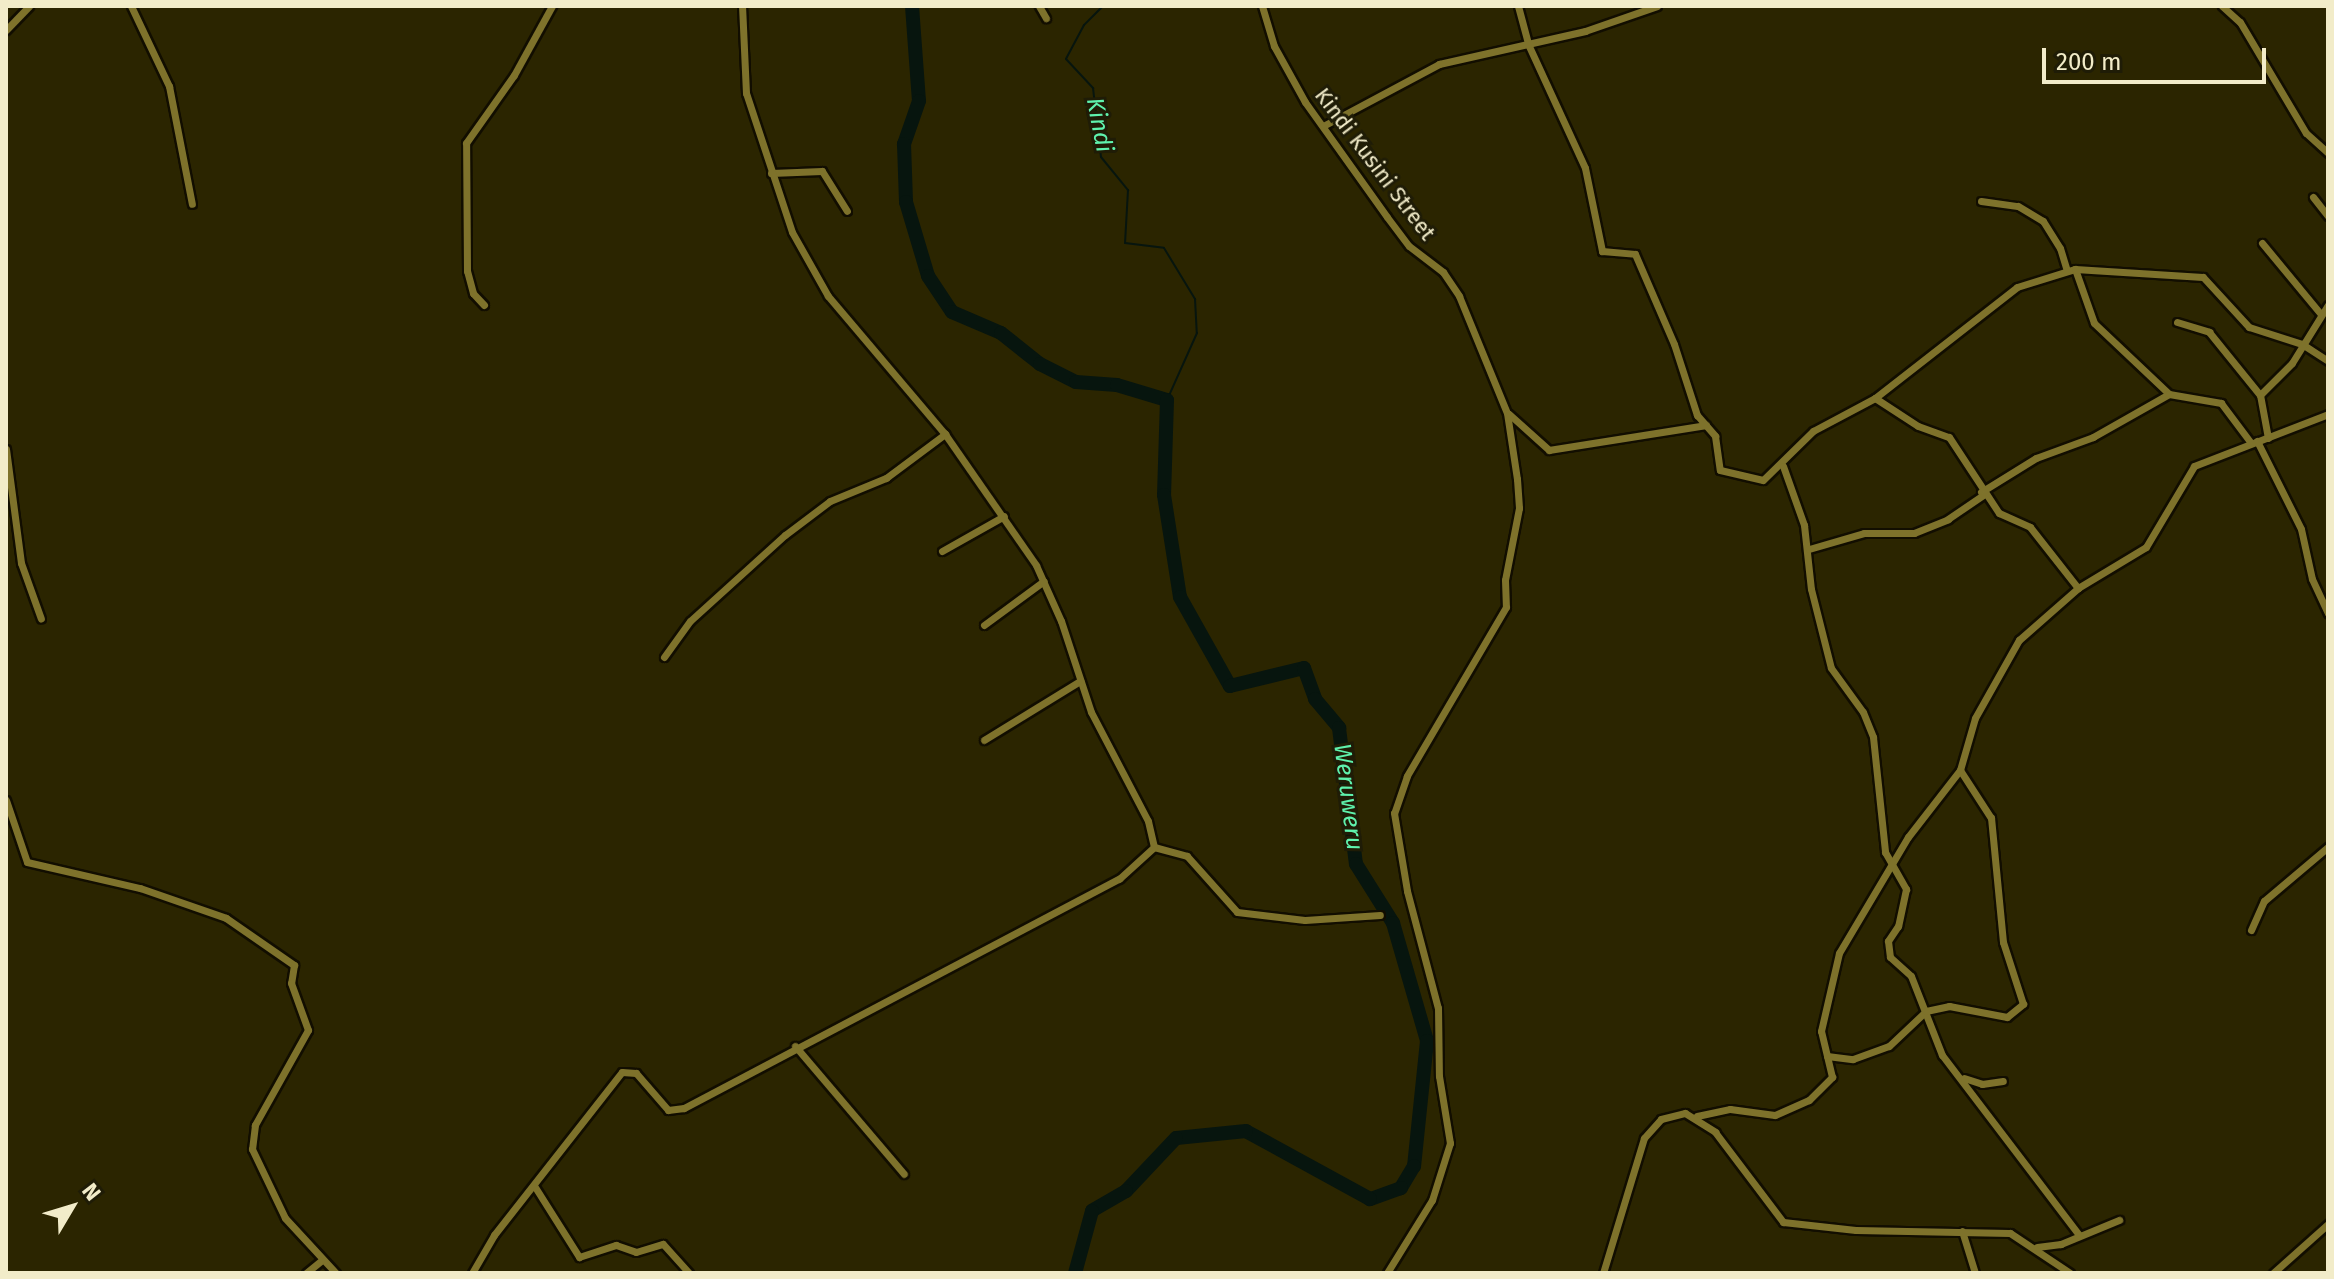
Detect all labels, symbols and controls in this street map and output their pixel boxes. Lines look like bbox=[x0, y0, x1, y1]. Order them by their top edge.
scale bar bbox=[2046, 32, 2270, 82]
text: 200 m bbox=[2056, 48, 2122, 76]
street label: Kindi Kusini Street bbox=[1309, 83, 1441, 245]
water label: Kindi bbox=[1080, 95, 1118, 155]
water label: Weruweru bbox=[1327, 742, 1369, 852]
north arrow bbox=[32, 1167, 112, 1247]
text: N bbox=[76, 1178, 106, 1206]

